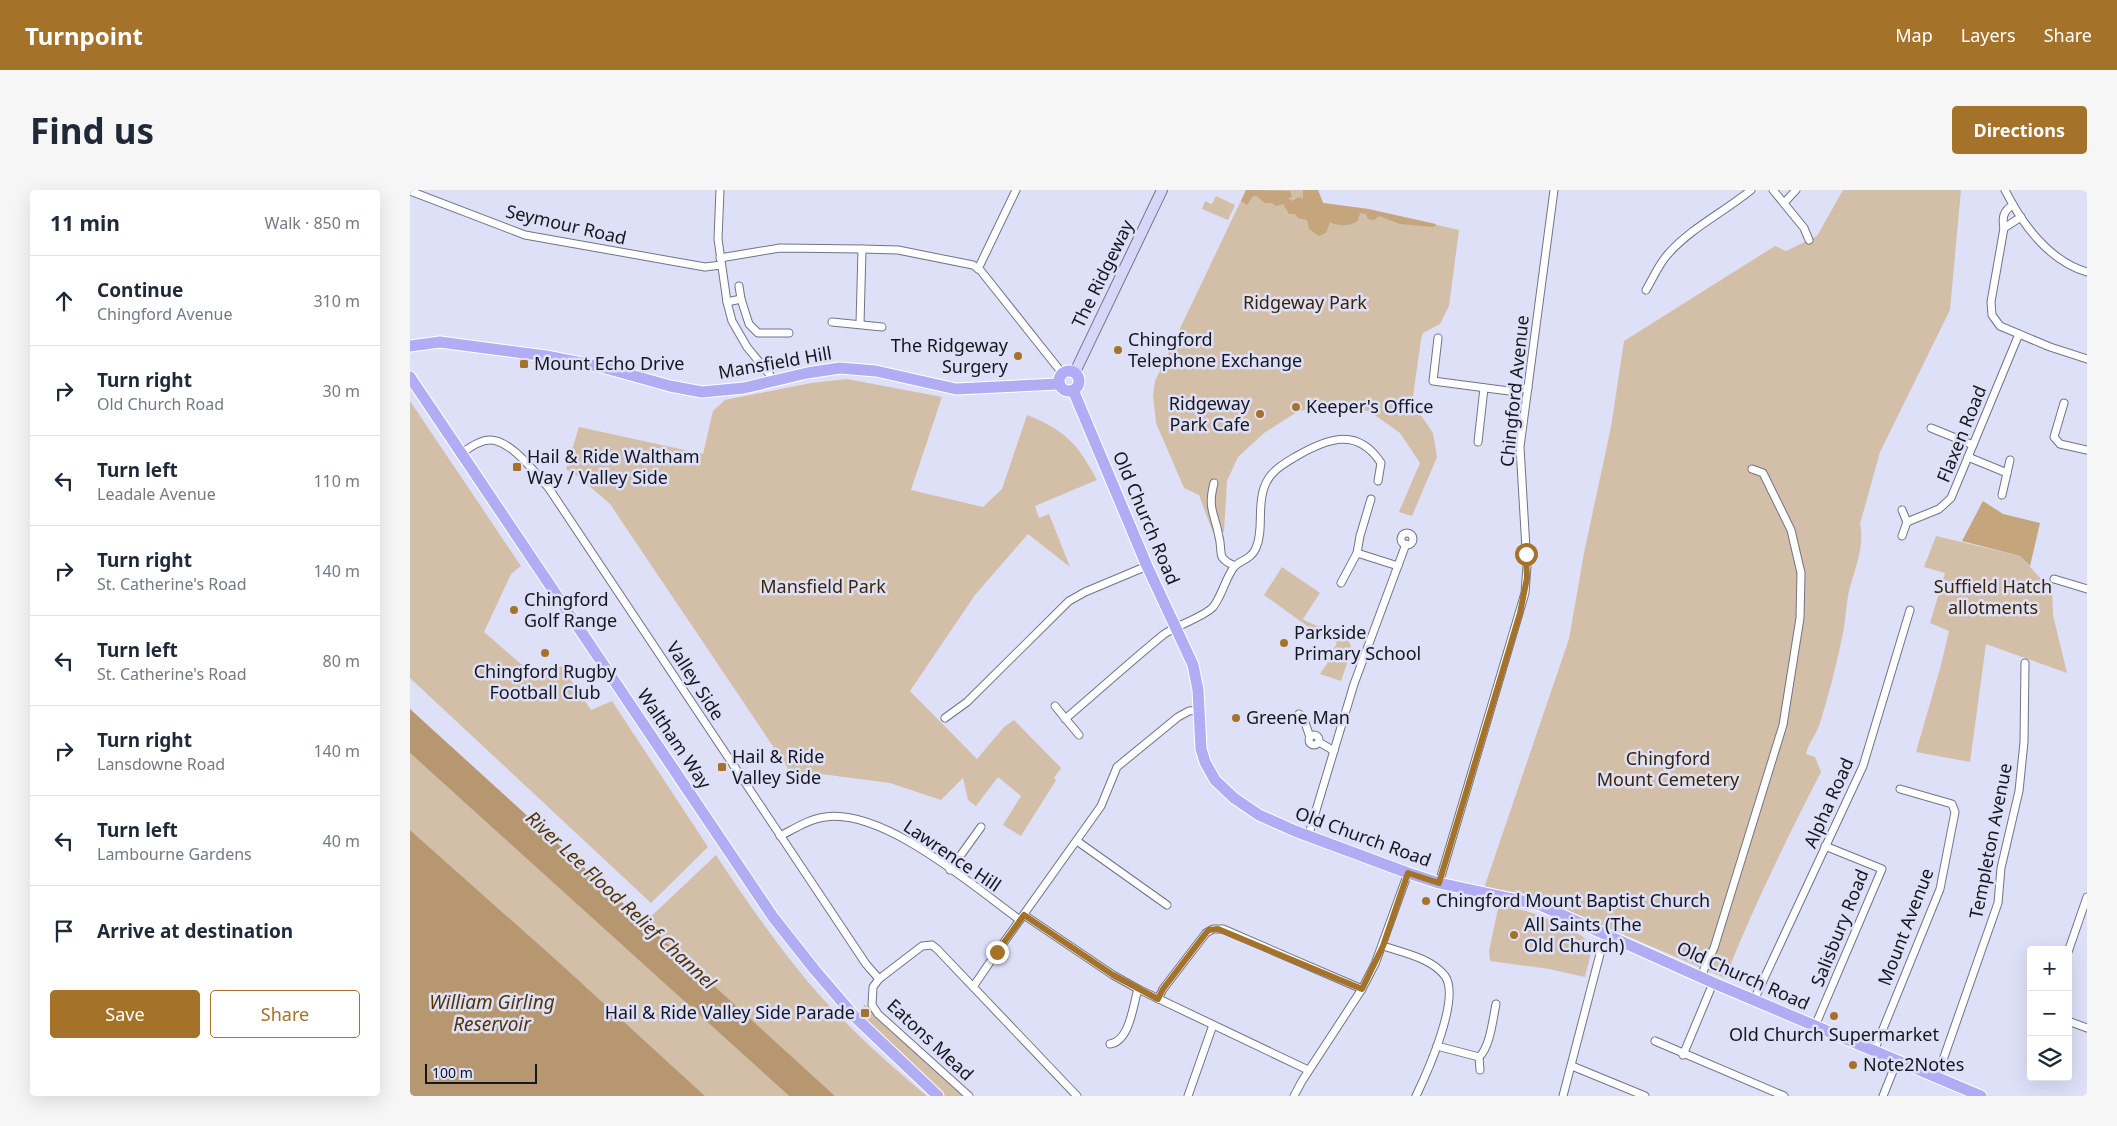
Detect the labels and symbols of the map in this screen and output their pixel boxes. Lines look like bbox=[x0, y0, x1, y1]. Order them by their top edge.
street label: Seymour Road bbox=[504, 198, 629, 250]
street label: The Ridgeway bbox=[1066, 215, 1139, 331]
park label: Ridgeway Park bbox=[1243, 290, 1367, 314]
street label: Chingford Avenue bbox=[1494, 314, 1534, 468]
place label: Chingford Telephone Exchange bbox=[1128, 327, 1302, 372]
place label: The Ridgeway Surgery bbox=[891, 333, 1009, 378]
street label: Mansfield Hill bbox=[716, 340, 833, 384]
marker: Chingford Telephone Exchange bbox=[1112, 344, 1124, 356]
marker: The Ridgeway Surgery bbox=[1012, 350, 1024, 362]
place label: Mount Echo Drive bbox=[534, 351, 685, 375]
marker: Mount Echo Drive bbox=[518, 358, 530, 370]
street label: Flaxen Road bbox=[1931, 382, 1991, 486]
place label: Ridgeway Park Cafe bbox=[1169, 391, 1251, 436]
place label: Keeper's Office bbox=[1306, 394, 1434, 418]
marker: Keeper's Office bbox=[1290, 401, 1302, 413]
marker: Ridgeway Park Cafe bbox=[1254, 408, 1266, 420]
place label: Hail & Ride Waltham Way / Valley Side bbox=[527, 444, 700, 489]
street label: Old Church Road bbox=[1108, 447, 1186, 588]
marker: Hail & Ride Waltham Way / Valley Side bbox=[511, 461, 523, 473]
route start bbox=[1515, 543, 1538, 566]
park label: Mansfield Park bbox=[760, 574, 886, 598]
park label: Suffield Hatch allotments bbox=[1934, 574, 2052, 619]
place label: Chingford Golf Range bbox=[524, 587, 617, 632]
marker: Chingford Golf Range bbox=[508, 604, 520, 616]
place label: Parkside Primary School bbox=[1294, 620, 1421, 665]
street label: Valley Side bbox=[661, 637, 730, 724]
marker: Parkside Primary School bbox=[1278, 637, 1290, 649]
marker: Chingford Rugby Football Club bbox=[539, 647, 551, 659]
place label: Chingford Rugby Football Club bbox=[474, 659, 617, 704]
street label: Waltham Way bbox=[632, 684, 718, 794]
place label: Greene Man bbox=[1246, 705, 1350, 729]
marker: Greene Man bbox=[1230, 712, 1242, 724]
place label: Hail & Ride Valley Side bbox=[732, 744, 824, 789]
park label: Chingford Mount Cemetery bbox=[1597, 746, 1740, 791]
street label: Alpha Road bbox=[1798, 754, 1859, 851]
marker: Hail & Ride Valley Side bbox=[716, 761, 728, 773]
street label: Templeton Avenue bbox=[1963, 761, 2017, 921]
street label: Old Church Road bbox=[1292, 800, 1435, 872]
water label: River Lee Flood Relief Channel bbox=[520, 805, 722, 996]
street label: Lawrence Hill bbox=[899, 814, 1006, 897]
street label: Salisbury Road bbox=[1805, 865, 1874, 990]
street label: Mount Avenue bbox=[1872, 865, 1938, 989]
place label: Chingford Mount Baptist Church bbox=[1436, 888, 1710, 912]
marker: Chingford Mount Baptist Church bbox=[1420, 895, 1432, 907]
place label: All Saints (The Old Church) bbox=[1524, 912, 1642, 957]
marker: All Saints (The Old Church) bbox=[1508, 929, 1520, 941]
street label: Old Church Road bbox=[1673, 935, 1814, 1015]
route end bbox=[986, 941, 1009, 964]
water label: William Girling Reservoir bbox=[429, 989, 555, 1037]
street label: Eatons Mead bbox=[882, 993, 979, 1085]
place label: Hail & Ride Valley Side Parade bbox=[605, 1000, 855, 1024]
marker: Hail & Ride Valley Side Parade bbox=[859, 1007, 871, 1019]
marker: Old Church Supermarket bbox=[1828, 1010, 1840, 1022]
place label: Old Church Supermarket bbox=[1729, 1022, 1939, 1046]
place label: Note2Notes bbox=[1863, 1052, 1964, 1076]
marker: Note2Notes bbox=[1847, 1059, 1859, 1071]
scale bar bbox=[425, 1061, 538, 1084]

